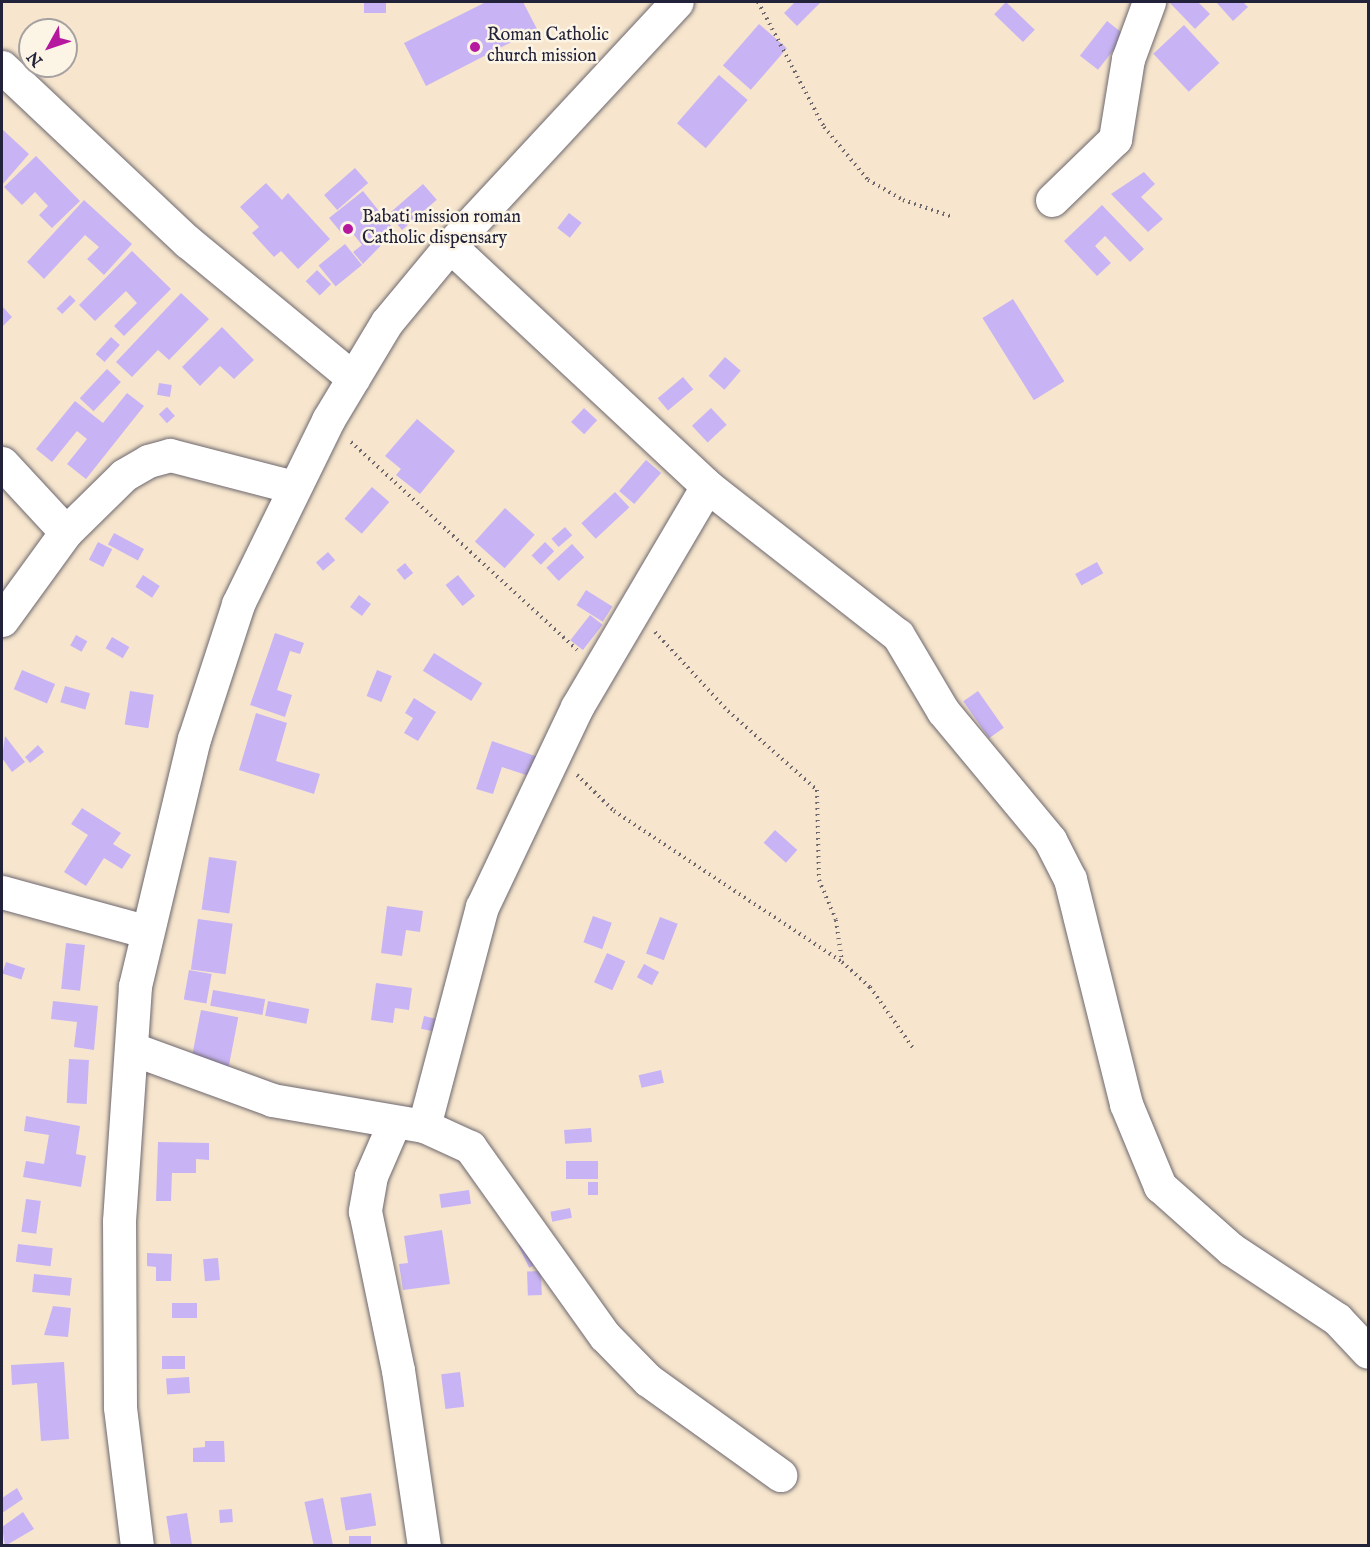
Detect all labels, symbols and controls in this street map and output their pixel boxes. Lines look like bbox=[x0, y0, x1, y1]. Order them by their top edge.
north arrow bbox=[18, 18, 78, 78]
place label: Roman Catholic church mission bbox=[487, 26, 609, 68]
marker: Roman Catholic church mission bbox=[468, 40, 482, 54]
text: N bbox=[24, 47, 48, 70]
place label: Babati mission roman Catholic dispensary bbox=[362, 208, 521, 250]
marker: Babati mission roman Catholic dispensary bbox=[339, 220, 357, 238]

